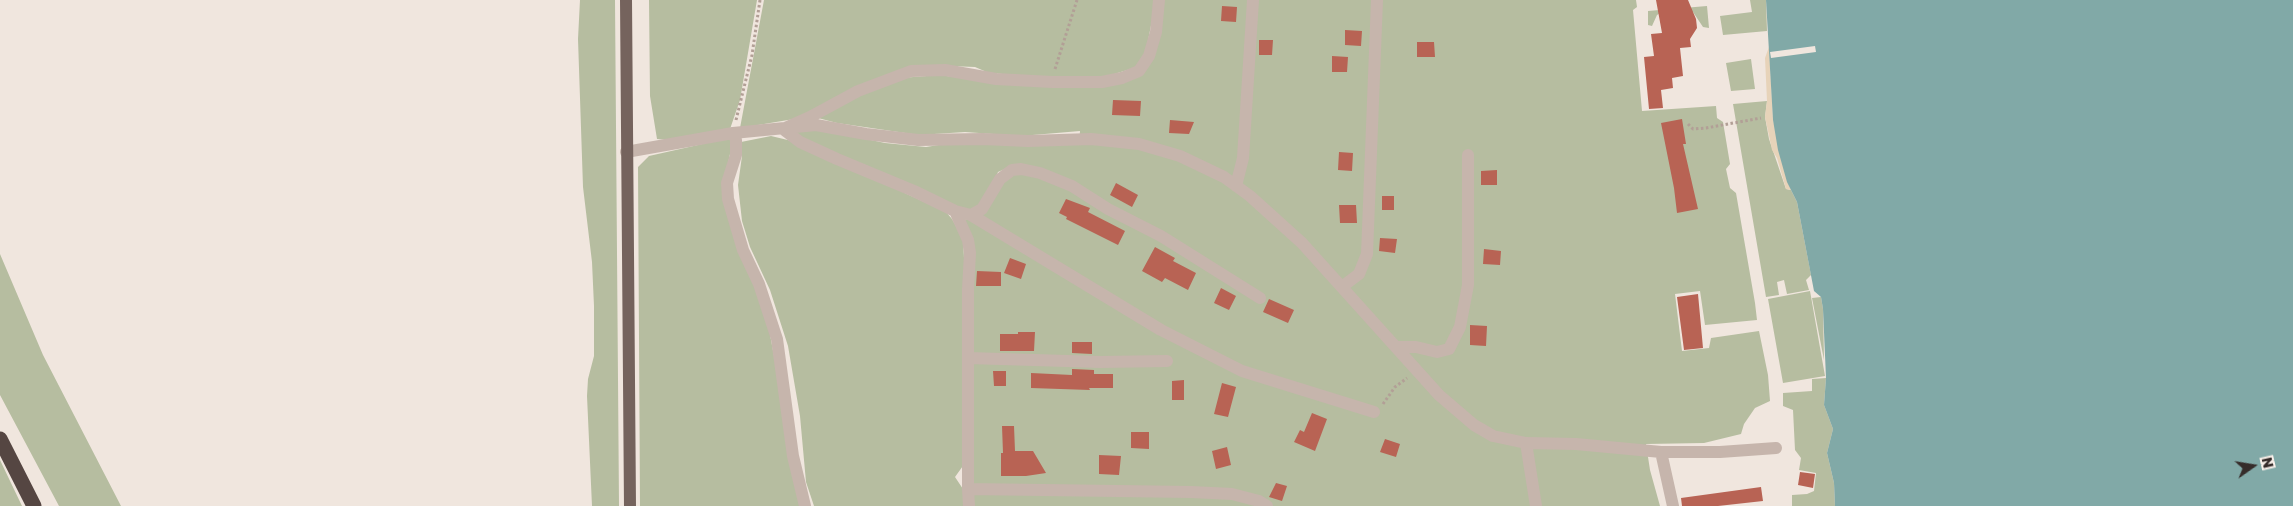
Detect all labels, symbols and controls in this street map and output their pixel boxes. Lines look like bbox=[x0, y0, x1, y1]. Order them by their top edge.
north arrow bbox=[2228, 441, 2278, 491]
text: N bbox=[2259, 455, 2278, 470]

